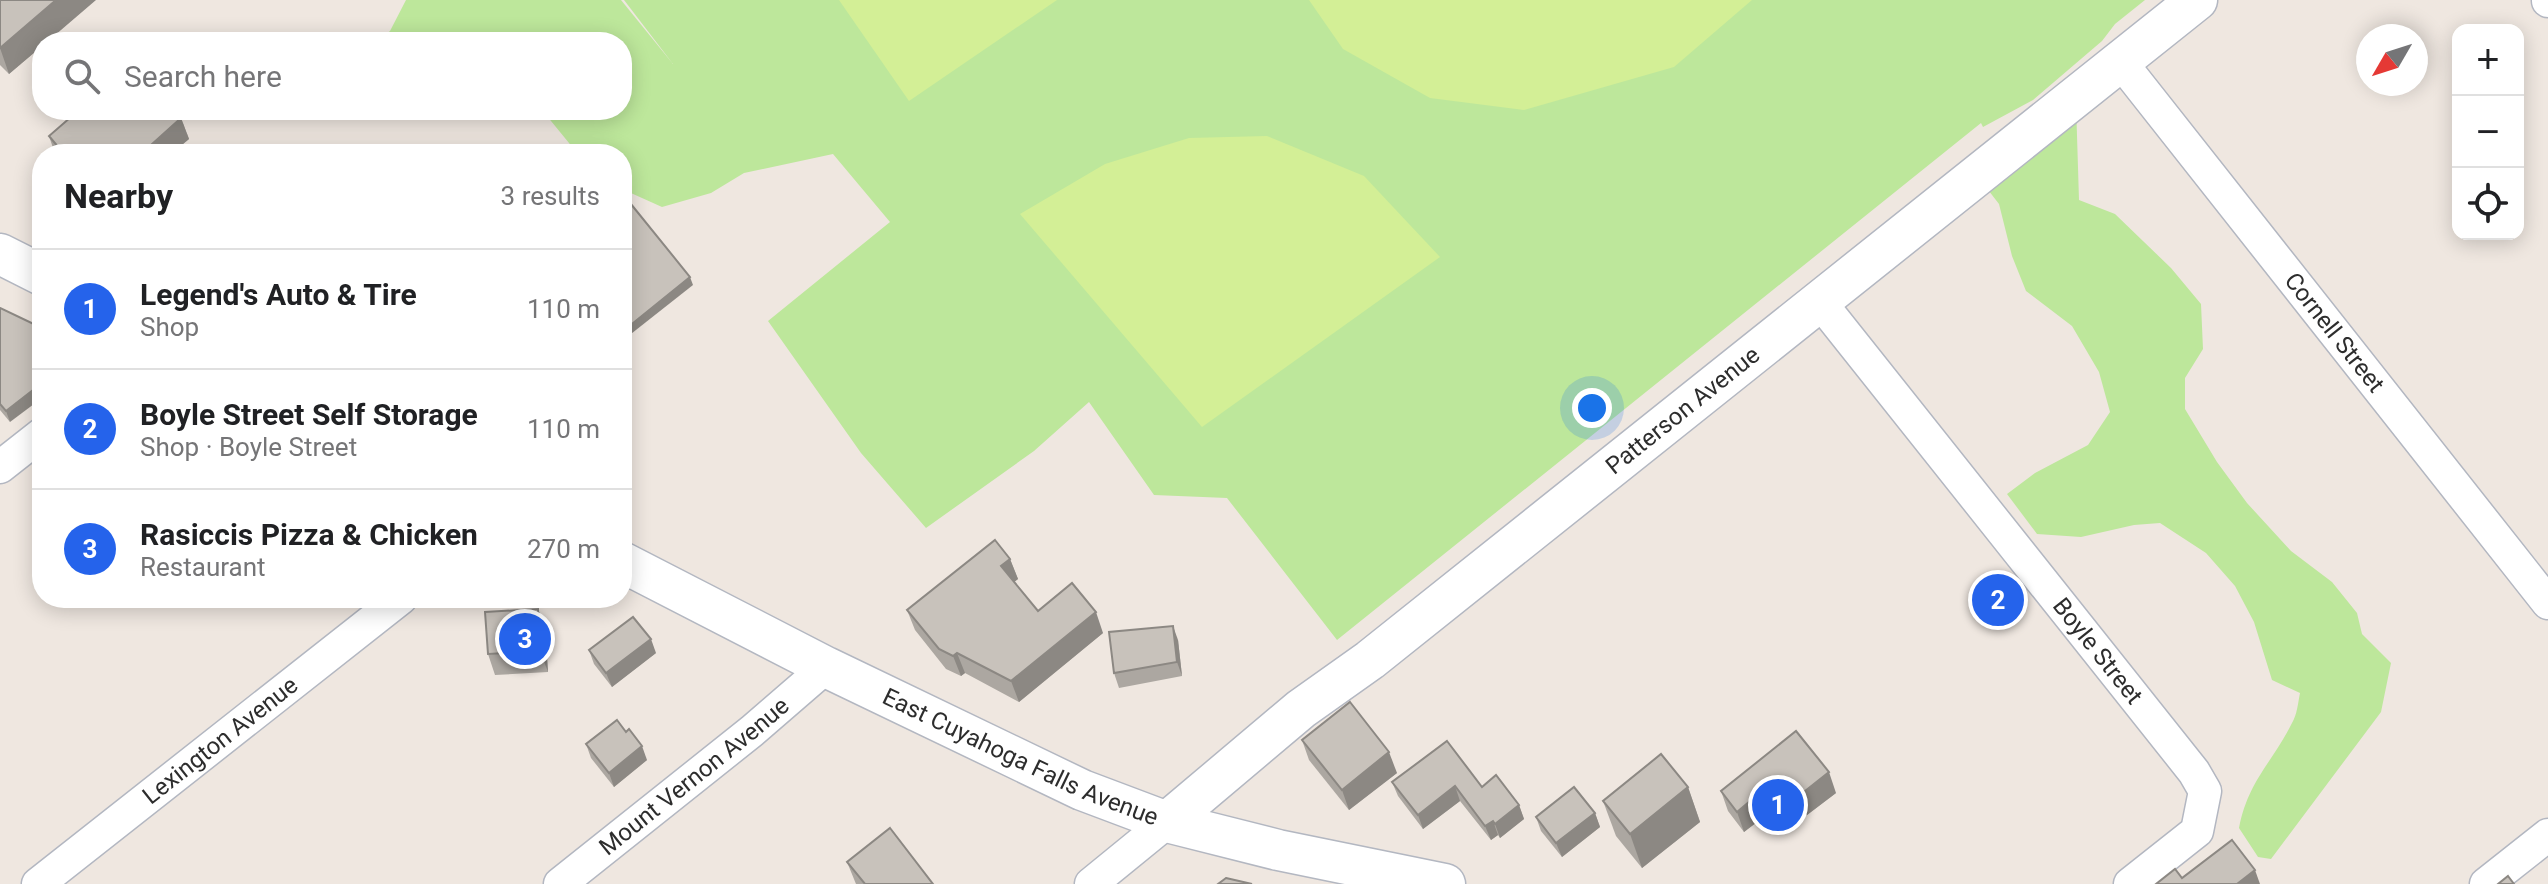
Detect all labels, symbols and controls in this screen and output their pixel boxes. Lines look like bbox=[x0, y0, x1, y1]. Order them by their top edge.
north arrow bbox=[2356, 24, 2428, 96]
map controls bbox=[2452, 24, 2524, 240]
button: + bbox=[2452, 24, 2524, 96]
search box bbox=[32, 32, 632, 120]
icon: search bbox=[60, 54, 104, 98]
text: Search here bbox=[124, 59, 282, 94]
button: − bbox=[2452, 96, 2524, 168]
button: locate bbox=[2452, 168, 2524, 240]
text: Nearby bbox=[64, 176, 173, 216]
text: 3 results bbox=[501, 181, 600, 211]
street label: Cornell Street bbox=[2279, 267, 2390, 398]
text: Legend's Auto & Tire bbox=[140, 277, 417, 312]
text: 1 bbox=[83, 294, 97, 324]
text: 110 m bbox=[527, 294, 600, 324]
text: Shop bbox=[140, 312, 199, 342]
street label: Patterson Avenue bbox=[1600, 341, 1765, 480]
your location bbox=[1572, 388, 1612, 428]
text: Boyle Street Self Storage bbox=[140, 397, 478, 432]
text: 2 bbox=[83, 414, 97, 444]
text: 110 m bbox=[527, 414, 600, 444]
text: Shop · Boyle Street bbox=[140, 432, 357, 462]
text: Rasiccis Pizza & Chicken bbox=[140, 517, 478, 552]
text: 3 bbox=[83, 534, 97, 564]
text: 270 m bbox=[527, 534, 600, 564]
text: Restaurant bbox=[140, 552, 266, 582]
pin: 2 bbox=[1972, 570, 2024, 630]
street label: Boyle Street bbox=[2047, 592, 2149, 710]
pin: 3 bbox=[499, 609, 551, 669]
street label: Lexington Avenue bbox=[137, 671, 303, 810]
street label: East Cuyahoga Falls Avenue bbox=[878, 682, 1162, 831]
street label: Mount Vernon Avenue bbox=[594, 692, 795, 861]
pin: 1 bbox=[1752, 775, 1804, 835]

